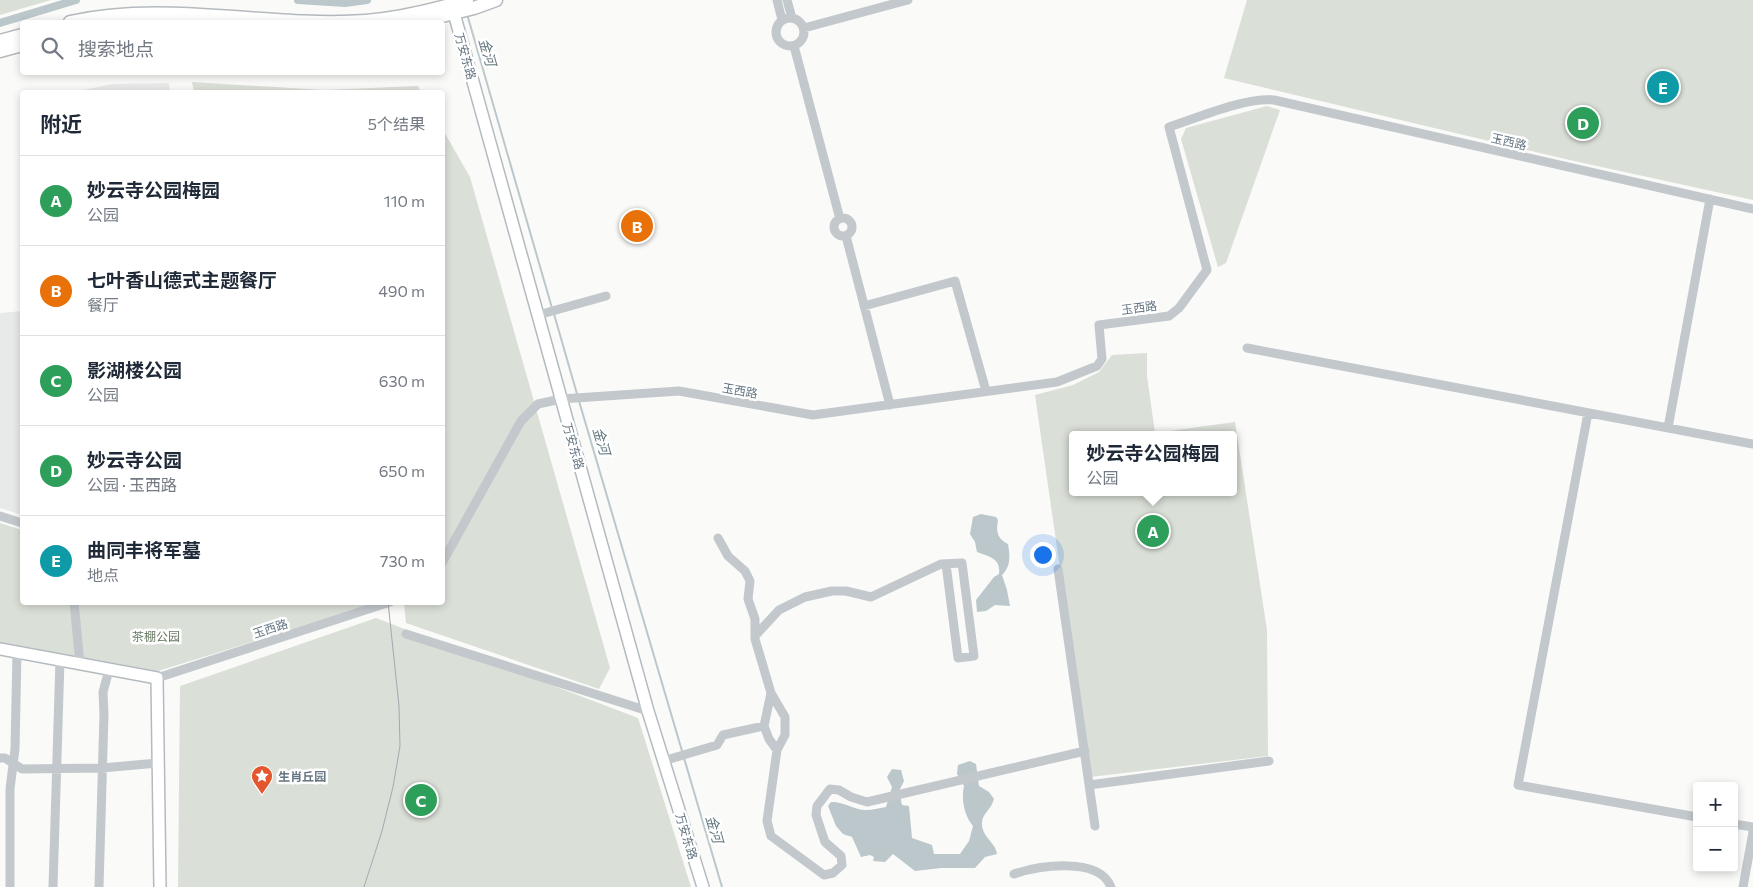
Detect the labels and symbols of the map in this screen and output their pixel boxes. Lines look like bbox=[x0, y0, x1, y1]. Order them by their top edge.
street label: 万安东路 bbox=[453, 31, 479, 81]
water label: 金河 bbox=[476, 36, 501, 71]
pin: E bbox=[1647, 68, 1679, 106]
pin: D bbox=[1567, 104, 1599, 142]
street label: 玉西路 bbox=[1490, 130, 1528, 152]
pin: B bbox=[621, 207, 653, 245]
street label: 玉西路 bbox=[1120, 298, 1158, 316]
street label: 玉西路 bbox=[721, 380, 759, 400]
street label: 万安东路 bbox=[561, 421, 587, 471]
water label: 金河 bbox=[590, 425, 615, 460]
pin: A bbox=[1137, 512, 1169, 550]
your location bbox=[1030, 542, 1056, 568]
street label: 玉西路 bbox=[251, 616, 289, 640]
park label: 茶棚公园 bbox=[132, 629, 180, 643]
place icon: 生肖丘园 bbox=[250, 764, 274, 795]
place label: 生肖丘园 bbox=[278, 769, 326, 783]
pin: C bbox=[405, 781, 437, 819]
street label: 万安东路 bbox=[673, 811, 701, 861]
water label: 金河 bbox=[703, 813, 728, 848]

